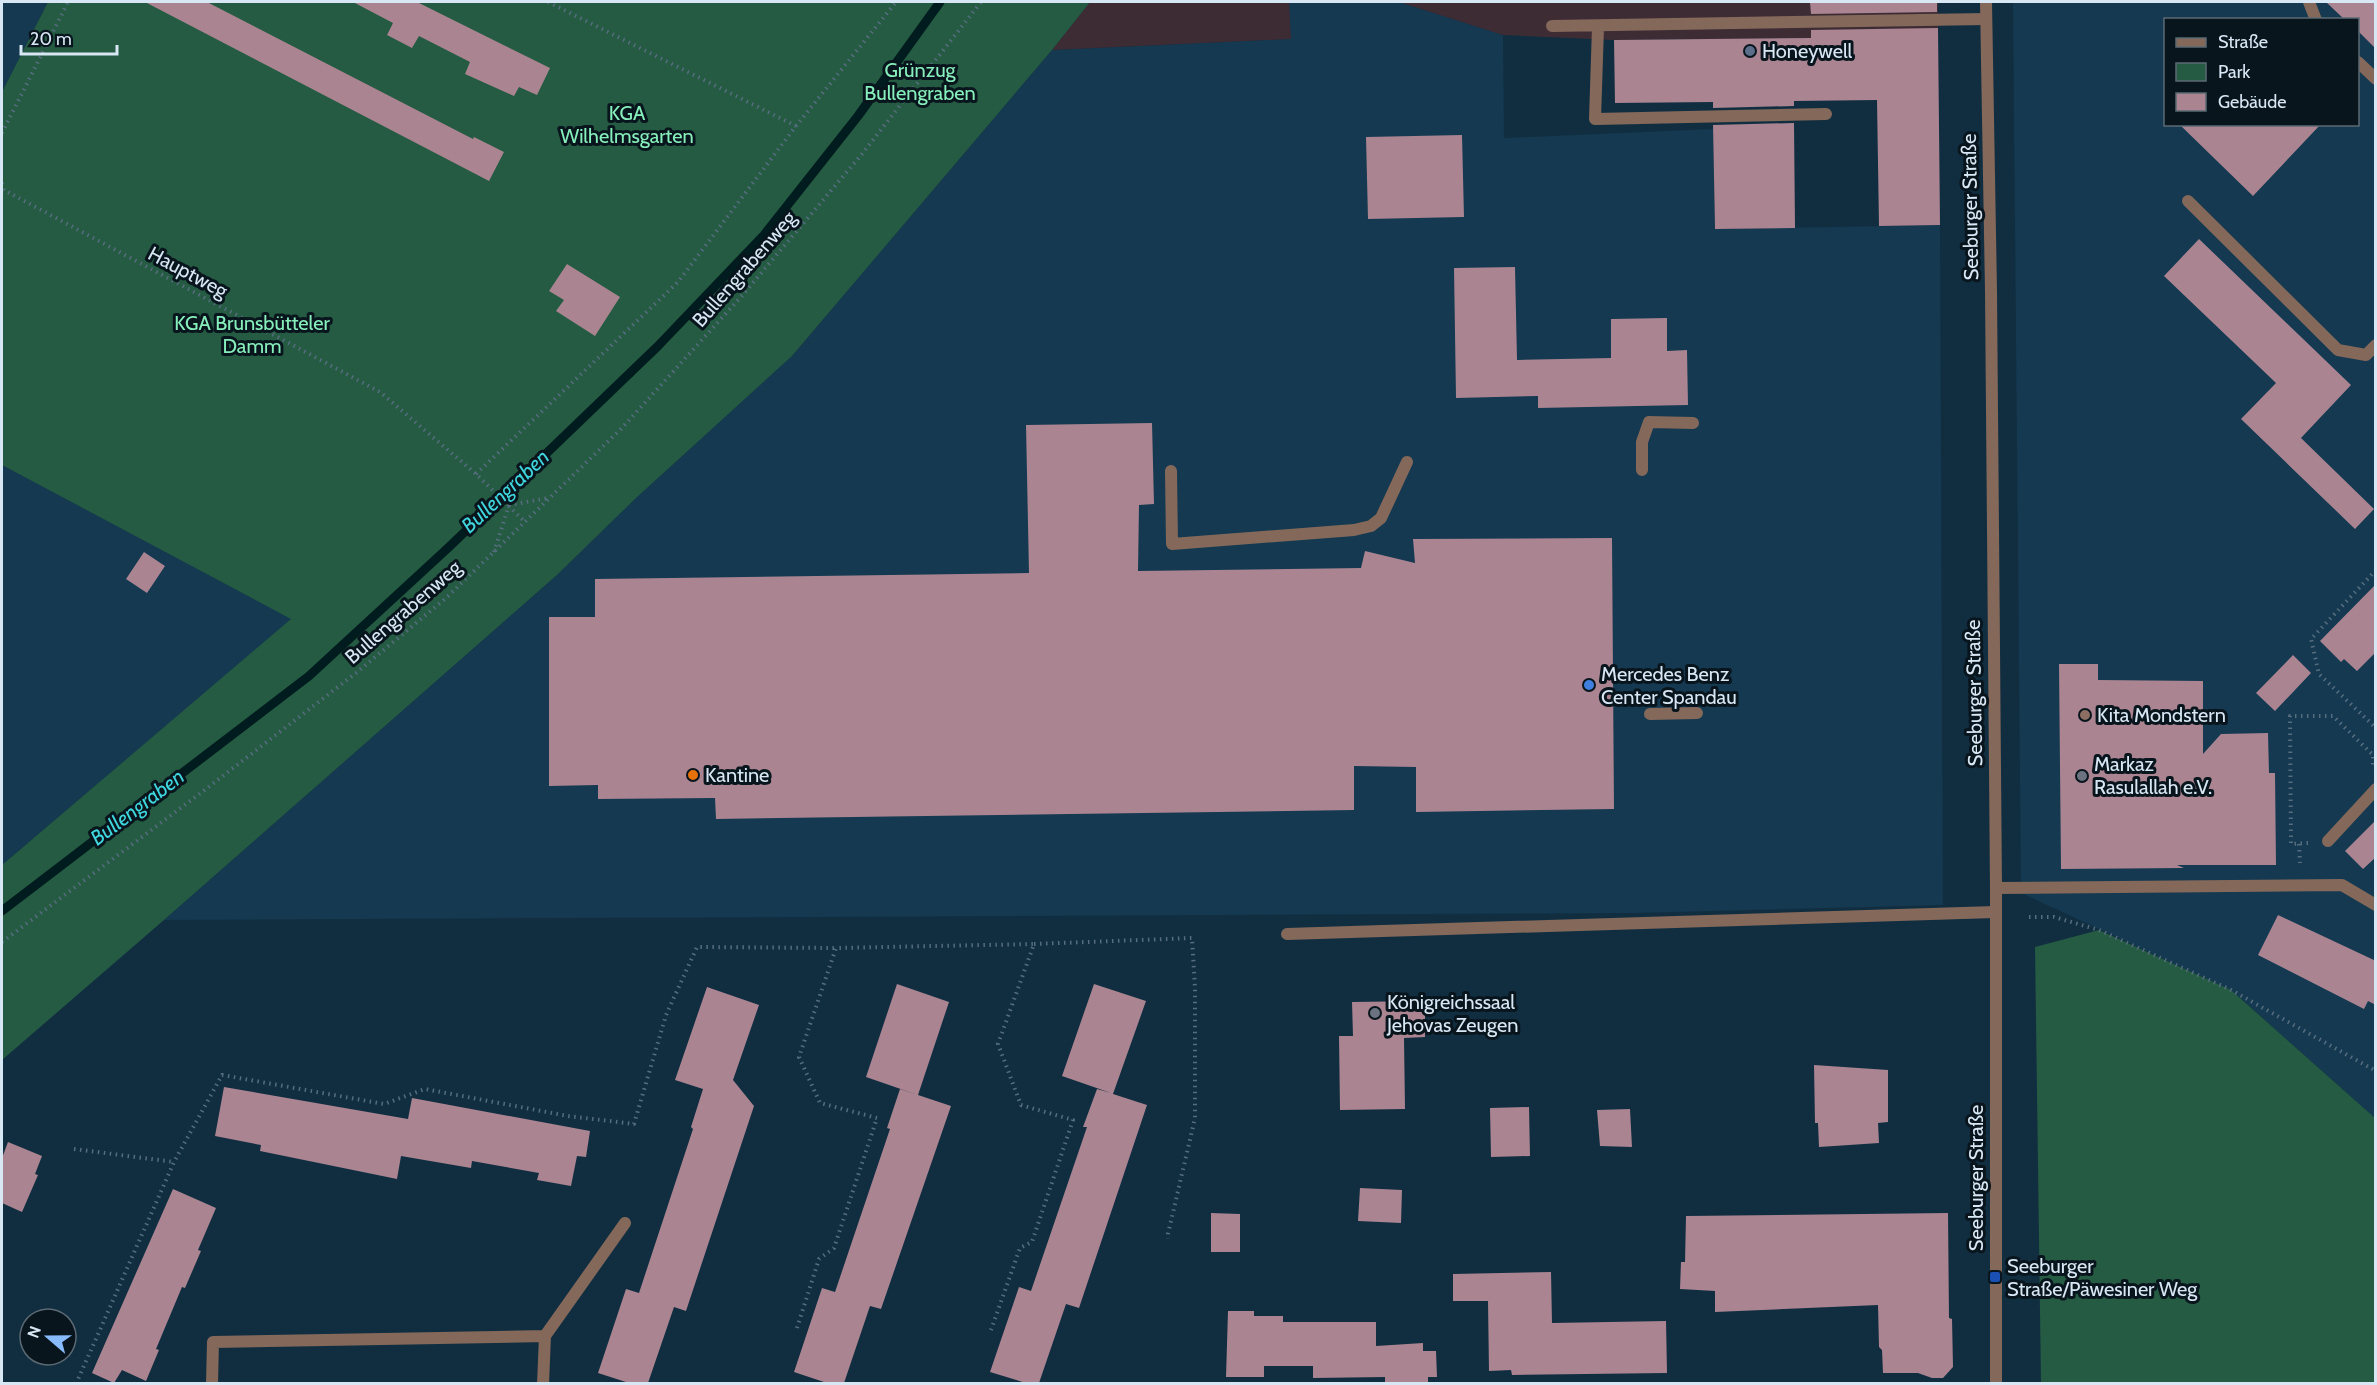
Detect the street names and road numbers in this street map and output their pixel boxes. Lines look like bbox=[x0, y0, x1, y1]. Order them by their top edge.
street label: Seeburger Straße bbox=[1957, 134, 1983, 280]
street label: Bullengrabenweg bbox=[687, 205, 802, 332]
street label: Hauptweg bbox=[144, 241, 233, 303]
street label: Bullengrabenweg bbox=[340, 554, 467, 669]
street label: Seeburger Straße bbox=[1961, 620, 1987, 766]
street label: Seeburger Straße bbox=[1964, 1105, 1988, 1251]

